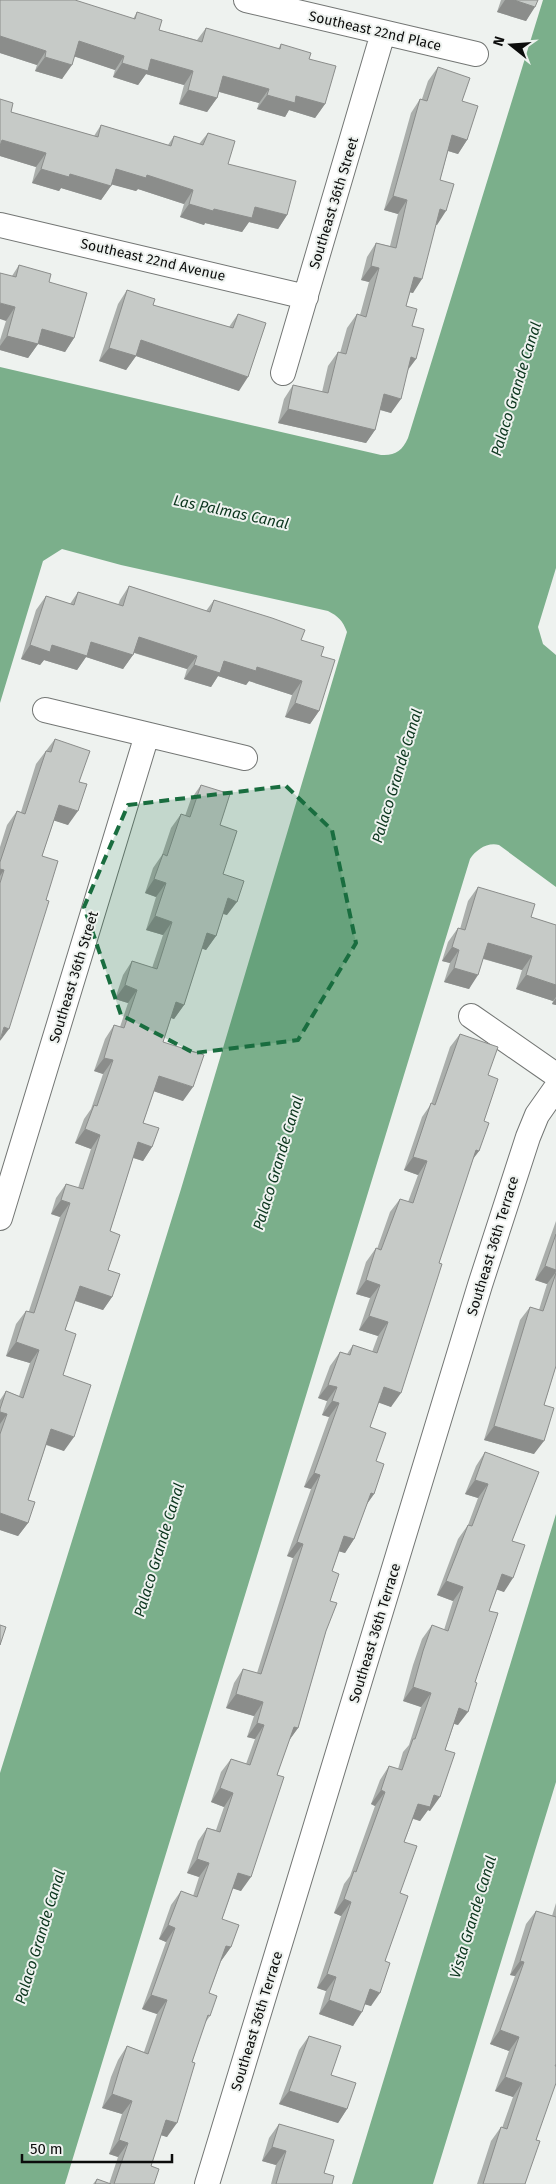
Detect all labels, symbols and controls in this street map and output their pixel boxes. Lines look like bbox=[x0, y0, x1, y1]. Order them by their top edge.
street label: Southeast 22nd Place bbox=[307, 7, 443, 55]
north arrow bbox=[486, 20, 536, 70]
text: N bbox=[490, 34, 509, 48]
street label: Southeast 36th Street bbox=[306, 134, 362, 271]
street label: Southeast 22nd Avenue bbox=[79, 235, 227, 285]
water label: Palaco Grande Canal bbox=[487, 320, 545, 458]
water label: Las Palmas Canal bbox=[172, 491, 290, 533]
water label: Palaco Grande Canal bbox=[368, 707, 426, 845]
street label: Southeast 36th Street bbox=[46, 908, 102, 1045]
water label: Palaco Grande Canal bbox=[249, 1094, 307, 1232]
street label: Southeast 36th Terrace bbox=[464, 1174, 522, 1318]
water label: Palaco Grande Canal bbox=[130, 1481, 188, 1619]
street label: Southeast 36th Terrace bbox=[346, 1561, 404, 1705]
water label: Vista Grande Canal bbox=[446, 1854, 500, 1980]
water label: Palaco Grande Canal bbox=[11, 1868, 69, 2006]
street label: Southeast 36th Terrace bbox=[228, 1949, 286, 2093]
scale bar bbox=[22, 2132, 172, 2164]
text: 50 m bbox=[30, 2140, 63, 2158]

